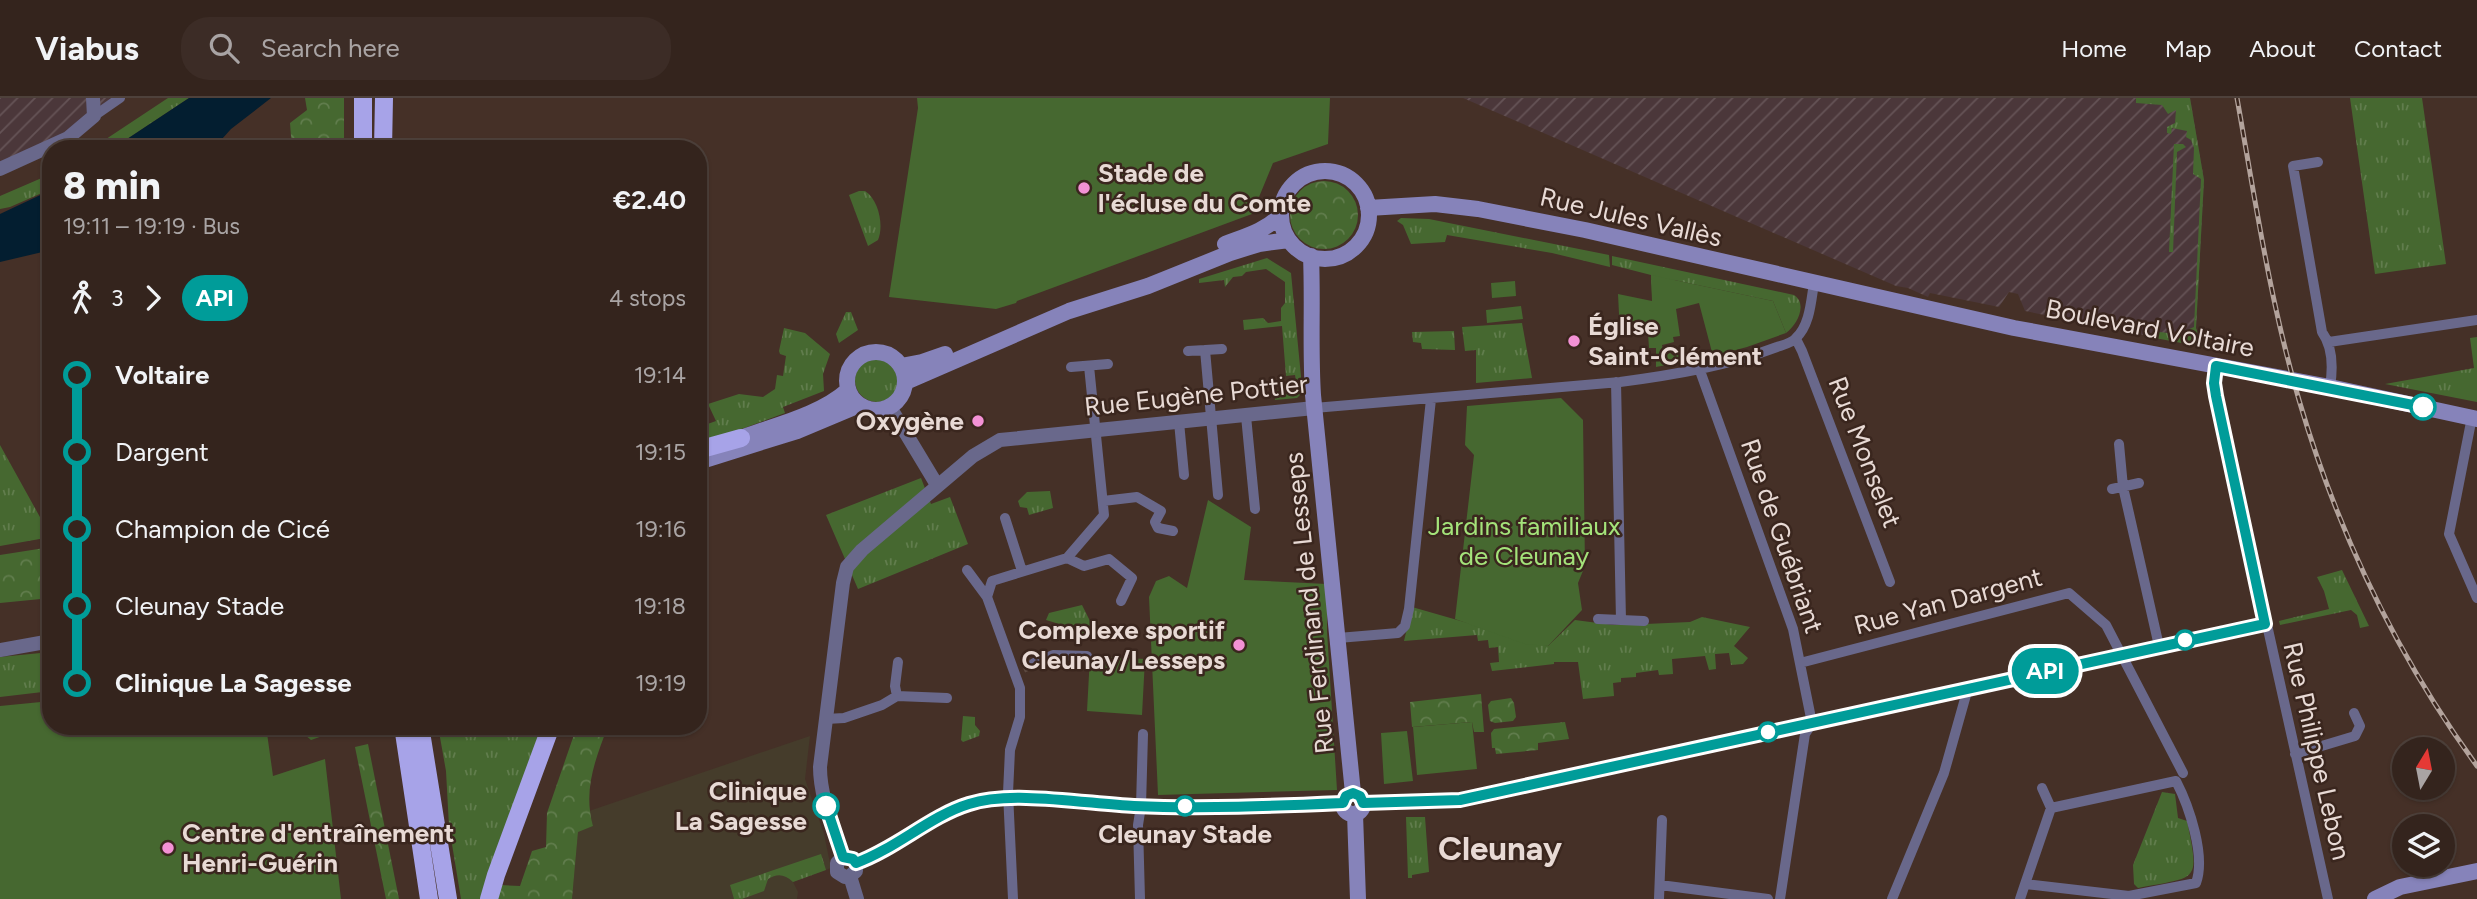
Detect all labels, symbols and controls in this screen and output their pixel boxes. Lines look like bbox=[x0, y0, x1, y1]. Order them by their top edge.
search box bbox=[181, 17, 671, 80]
text: Viabus bbox=[35, 29, 139, 68]
icon: search bbox=[205, 29, 243, 67]
text: Search here bbox=[261, 32, 400, 64]
text: Home bbox=[2061, 34, 2127, 63]
text: Map bbox=[2165, 34, 2211, 63]
text: About bbox=[2249, 34, 2316, 63]
text: Contact bbox=[2354, 34, 2442, 63]
place label: Stade de l'écluse du Comte bbox=[1098, 157, 1311, 219]
text: 8 min bbox=[63, 163, 161, 209]
marker: Stade de l'écluse du Comte bbox=[1076, 180, 1092, 196]
street label: Rue Jules Vallès bbox=[1537, 181, 1725, 253]
text: €2.40 bbox=[613, 184, 686, 216]
text: 19:11 – 19:19 · Bus bbox=[63, 212, 240, 240]
icon: walk bbox=[63, 279, 101, 317]
icon: forward bbox=[134, 279, 172, 317]
text: API bbox=[196, 283, 234, 312]
text: 3 bbox=[111, 284, 124, 312]
text: 4 stops bbox=[609, 284, 686, 312]
street label: Boulevard Voltaire bbox=[2043, 292, 2257, 364]
place label: Église Saint-Clément bbox=[1588, 310, 1762, 372]
marker: Église Saint-Clément bbox=[1566, 333, 1582, 349]
text: Voltaire bbox=[115, 359, 209, 391]
text: 19:14 bbox=[634, 361, 686, 389]
street label: Rue Eugène Pottier bbox=[1083, 367, 1309, 423]
street label: Rue Monselet bbox=[1822, 372, 1908, 532]
unlabelled marker bbox=[2410, 394, 2436, 420]
place label: Oxygène bbox=[856, 405, 964, 437]
marker: Oxygène bbox=[970, 413, 986, 429]
street label: Rue de Guébriant bbox=[1734, 435, 1830, 638]
text: Dargent bbox=[115, 436, 209, 468]
text: 19:15 bbox=[635, 438, 686, 466]
street label: Rue Ferdinand de Lesseps bbox=[1277, 451, 1341, 755]
park label: Jardins familiaux de Cleunay bbox=[1428, 510, 1621, 572]
text: Champion de Cicé bbox=[115, 513, 330, 545]
text: 19:16 bbox=[635, 515, 686, 543]
street label: Rue Yan Dargent bbox=[1850, 560, 2046, 641]
text: Cleunay Stade bbox=[115, 590, 284, 622]
text: 19:18 bbox=[634, 592, 686, 620]
place label: Complexe sportif Cleunay/Lesseps bbox=[1018, 614, 1226, 676]
unlabelled marker bbox=[2175, 630, 2195, 650]
marker: Complexe sportif Cleunay/Lesseps bbox=[1231, 637, 1247, 653]
street label: Rue Philippe Lebon bbox=[2276, 639, 2358, 863]
line badge: API bbox=[2005, 648, 2085, 694]
text: API bbox=[2026, 656, 2064, 685]
text: Clinique La Sagesse bbox=[115, 667, 352, 699]
text: 19:19 bbox=[635, 669, 686, 697]
unlabelled marker bbox=[1758, 722, 1778, 742]
north arrow bbox=[2392, 737, 2455, 800]
map controls bbox=[2392, 737, 2455, 877]
place label: Clinique La Sagesse bbox=[675, 775, 807, 837]
marker: Clinique La Sagesse bbox=[813, 793, 839, 819]
marker: Cleunay Stade bbox=[1175, 796, 1195, 816]
button: layers bbox=[2392, 814, 2455, 877]
place label: Centre d'entraînement Henri-Guérin bbox=[182, 817, 454, 879]
place label: Cleunay Stade bbox=[1098, 818, 1272, 850]
district label: Cleunay bbox=[1438, 829, 1562, 868]
marker: Centre d'entraînement Henri-Guérin bbox=[160, 840, 176, 856]

